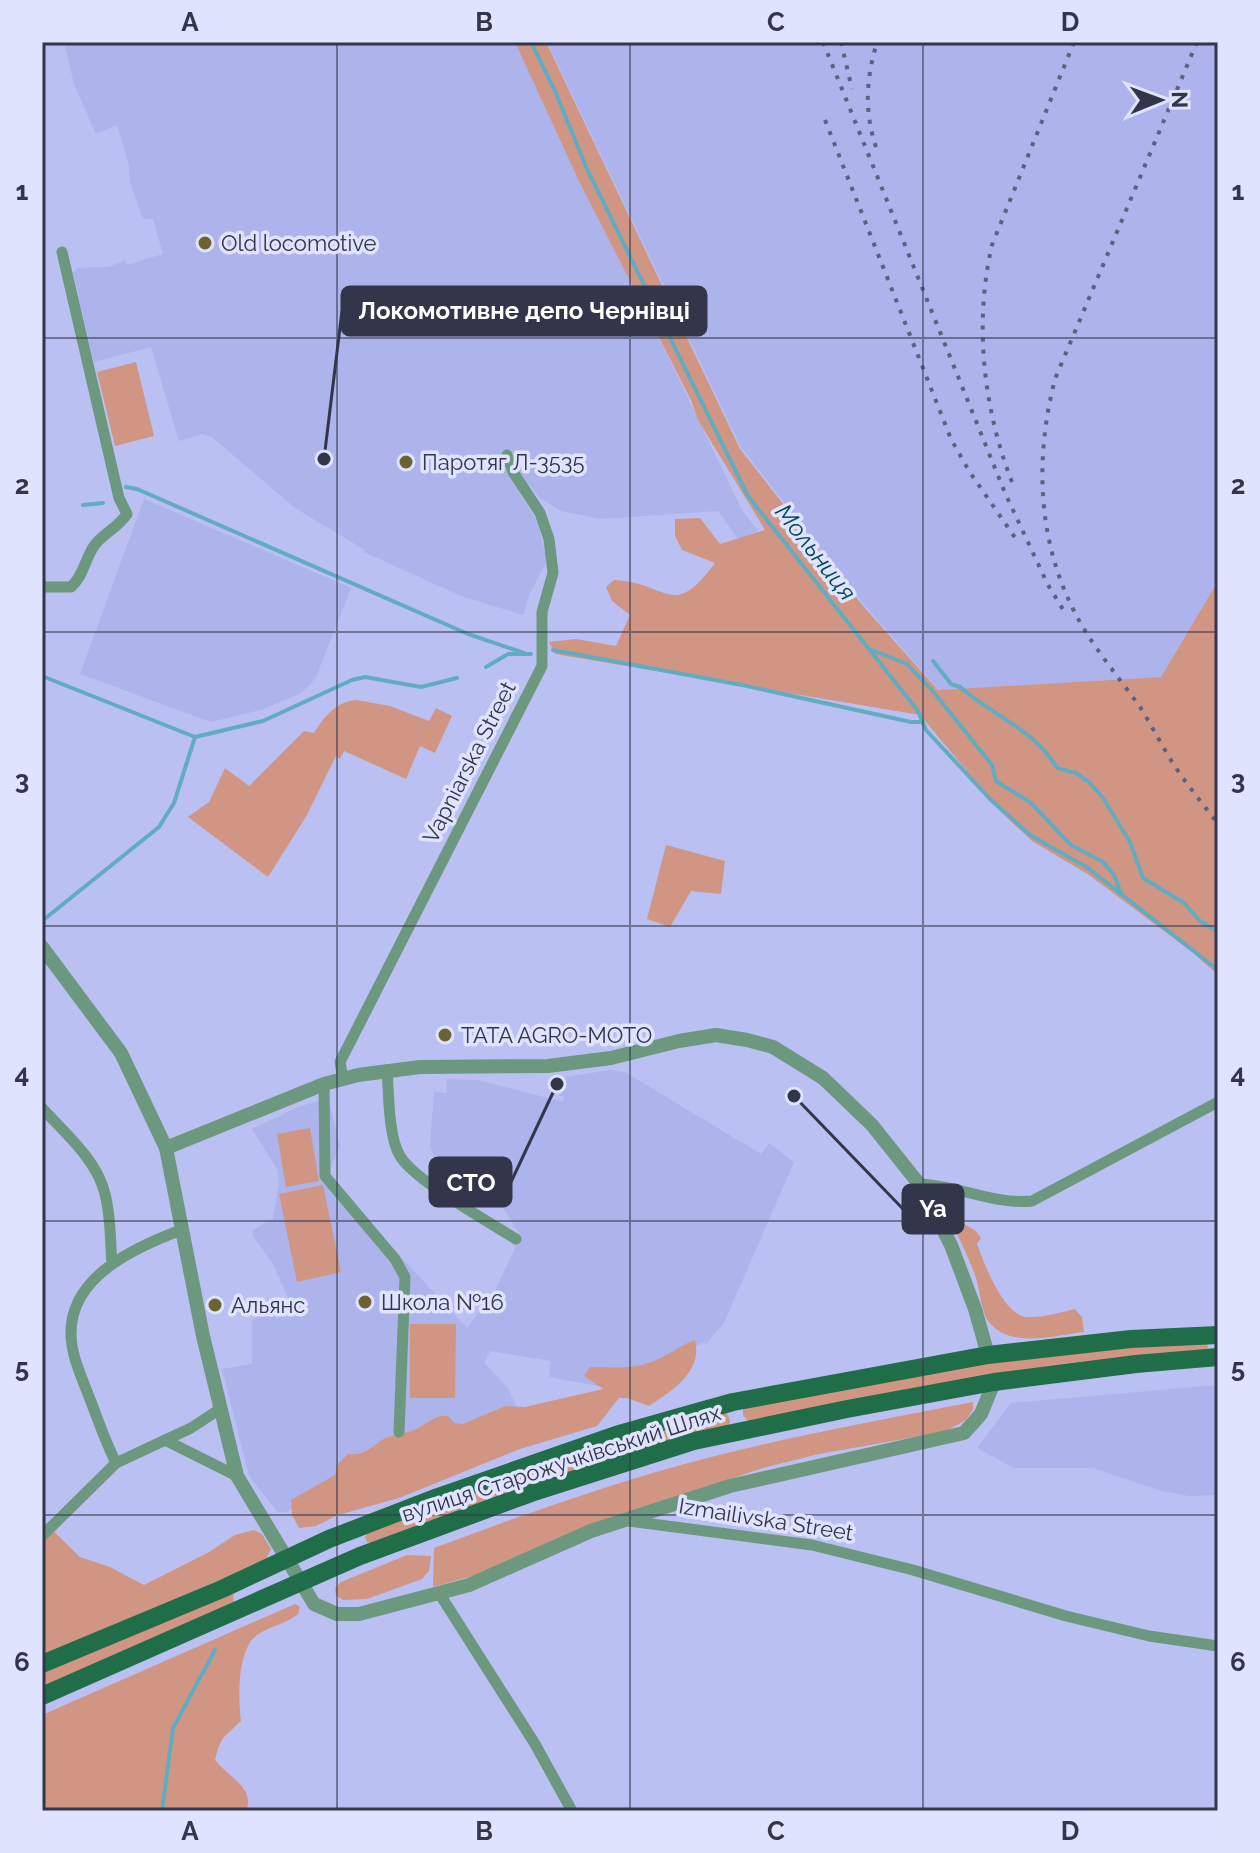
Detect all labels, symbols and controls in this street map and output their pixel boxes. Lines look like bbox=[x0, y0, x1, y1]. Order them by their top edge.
text: A bbox=[181, 7, 199, 37]
text: B bbox=[475, 7, 493, 37]
text: C bbox=[767, 7, 785, 37]
text: D bbox=[1061, 7, 1079, 37]
north arrow bbox=[1120, 60, 1200, 140]
text: N bbox=[1167, 91, 1193, 108]
text: 1 bbox=[16, 176, 29, 206]
text: 1 bbox=[1232, 176, 1245, 206]
place label: Old locomotive bbox=[221, 230, 377, 256]
marker: Old locomotive bbox=[196, 234, 214, 252]
callout: Локомотивне депо Чернівці bbox=[342, 287, 706, 335]
text: Локомотивне депо Чернівці bbox=[358, 296, 690, 325]
place label: Паротяг Л-3535 bbox=[422, 449, 585, 475]
marker: Паротяг Л-3535 bbox=[397, 453, 415, 471]
text: 2 bbox=[15, 470, 29, 500]
text: 2 bbox=[1231, 470, 1245, 500]
water label: Мольниця bbox=[769, 498, 863, 606]
street label: Vapniarska Street bbox=[417, 676, 521, 847]
text: 3 bbox=[15, 765, 29, 795]
text: 3 bbox=[1231, 765, 1245, 795]
place label: TATA AGRO-MOTO bbox=[461, 1022, 652, 1048]
marker: TATA AGRO-MOTO bbox=[436, 1026, 454, 1044]
text: 4 bbox=[15, 1059, 29, 1089]
text: 4 bbox=[1231, 1059, 1245, 1089]
callout: СТО bbox=[430, 1158, 511, 1206]
text: СТО bbox=[446, 1168, 496, 1197]
callout: Ya bbox=[903, 1185, 963, 1233]
text: Ya bbox=[919, 1194, 947, 1223]
place label: Школа №16 bbox=[381, 1289, 504, 1315]
place label: Альянс bbox=[231, 1292, 305, 1318]
marker: Школа №16 bbox=[356, 1293, 374, 1311]
marker: Альянс bbox=[206, 1296, 224, 1314]
text: 5 bbox=[15, 1353, 29, 1383]
text: 5 bbox=[1231, 1353, 1245, 1383]
street label: вулиця Старожучківський Шлях bbox=[398, 1399, 724, 1527]
street label: Izmailivska Street bbox=[677, 1492, 856, 1546]
text: 6 bbox=[14, 1647, 30, 1677]
text: 6 bbox=[1230, 1647, 1246, 1677]
text: A bbox=[181, 1816, 199, 1846]
text: B bbox=[475, 1816, 493, 1846]
text: C bbox=[767, 1816, 785, 1846]
text: D bbox=[1061, 1816, 1079, 1846]

